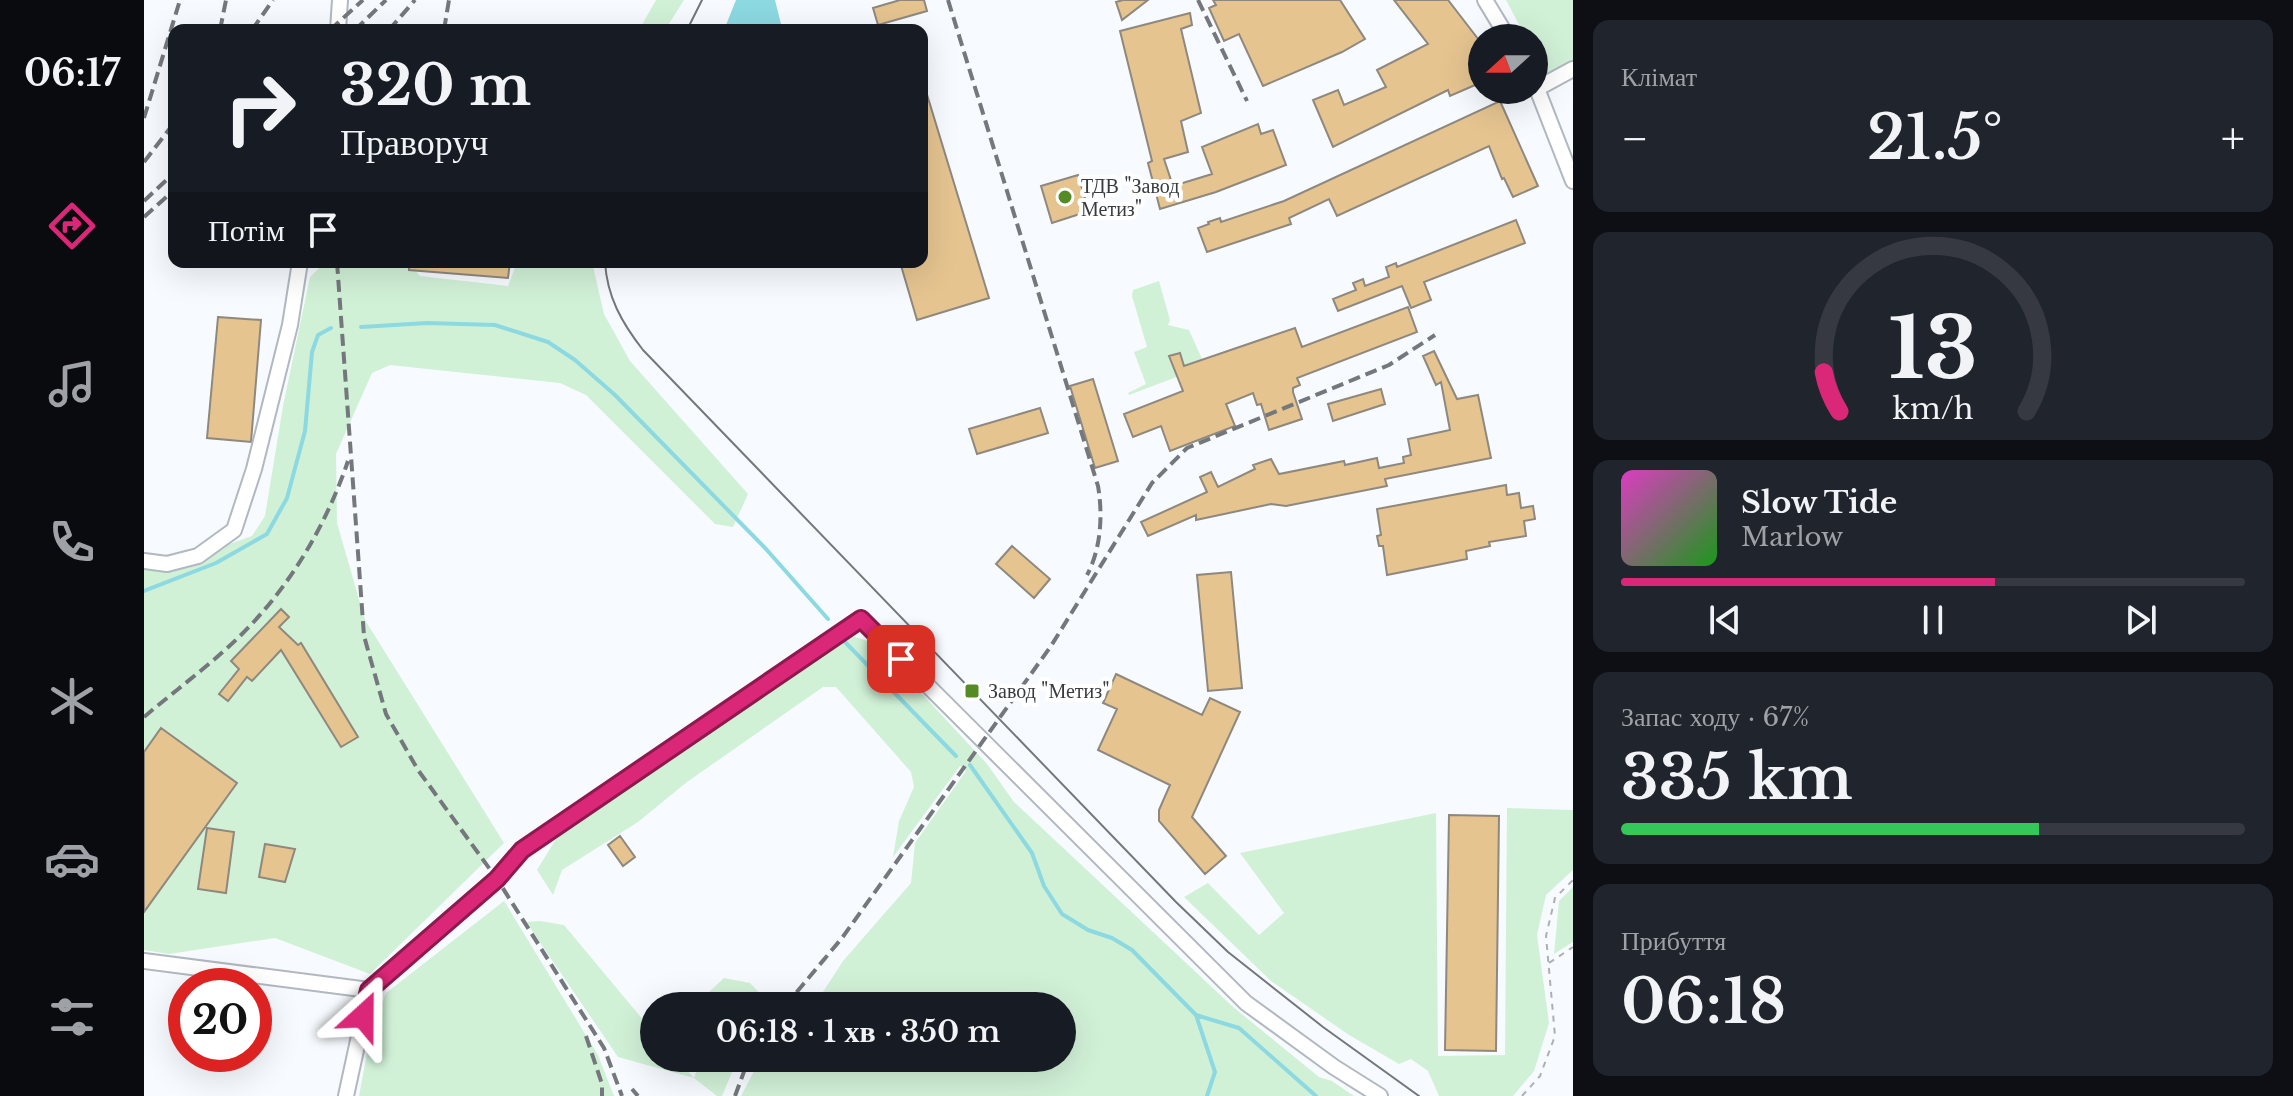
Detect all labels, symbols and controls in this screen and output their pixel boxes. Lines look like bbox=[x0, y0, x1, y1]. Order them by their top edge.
north arrow bbox=[1468, 24, 1548, 104]
map controls bbox=[1468, 24, 1548, 104]
text: 06:17 bbox=[24, 51, 120, 96]
text: 320 m bbox=[340, 51, 531, 120]
icon: right bbox=[208, 56, 312, 160]
text: Клімат bbox=[1621, 61, 1697, 93]
text: 21.5° bbox=[1867, 101, 2003, 175]
text: − bbox=[1621, 111, 1649, 166]
text: + bbox=[2221, 111, 2245, 166]
text: Праворуч bbox=[340, 120, 488, 165]
place label: ТДВ "Завод Метиз" bbox=[1081, 174, 1179, 221]
marker: ТДВ "Завод Метиз" bbox=[1056, 188, 1074, 206]
icon: directions bbox=[44, 198, 100, 254]
icon: arrive bbox=[301, 208, 345, 252]
text: Потім bbox=[208, 212, 285, 249]
text: 13 bbox=[1888, 297, 1978, 400]
icon: music bbox=[44, 356, 100, 412]
text: km/h bbox=[1892, 391, 1974, 427]
text: Slow Tide bbox=[1741, 484, 1897, 521]
icon: phone bbox=[44, 514, 100, 570]
text: Marlow bbox=[1741, 521, 1843, 553]
icon: previous bbox=[1703, 598, 1747, 642]
icon: pause bbox=[1911, 598, 1955, 642]
icon: next bbox=[2119, 598, 2163, 642]
pin bbox=[867, 625, 935, 693]
icon: arrive bbox=[879, 637, 923, 681]
icon: climate bbox=[44, 673, 100, 729]
place label: Завод "Метиз" bbox=[988, 679, 1110, 703]
marker: Завод "Метиз" bbox=[963, 682, 981, 700]
text: Запас ходу · 67% bbox=[1621, 701, 1810, 733]
text: 335 km bbox=[1621, 741, 1853, 815]
icon: car bbox=[44, 831, 100, 887]
text: Прибуття bbox=[1621, 925, 1726, 957]
text: 06:18 bbox=[1621, 965, 1786, 1039]
speed limit sign: 20 bbox=[168, 968, 272, 1072]
position arrow bbox=[321, 974, 405, 1058]
icon: filters bbox=[44, 989, 100, 1045]
text: 06:18 · 1 хв · 350 m bbox=[716, 1013, 1000, 1050]

